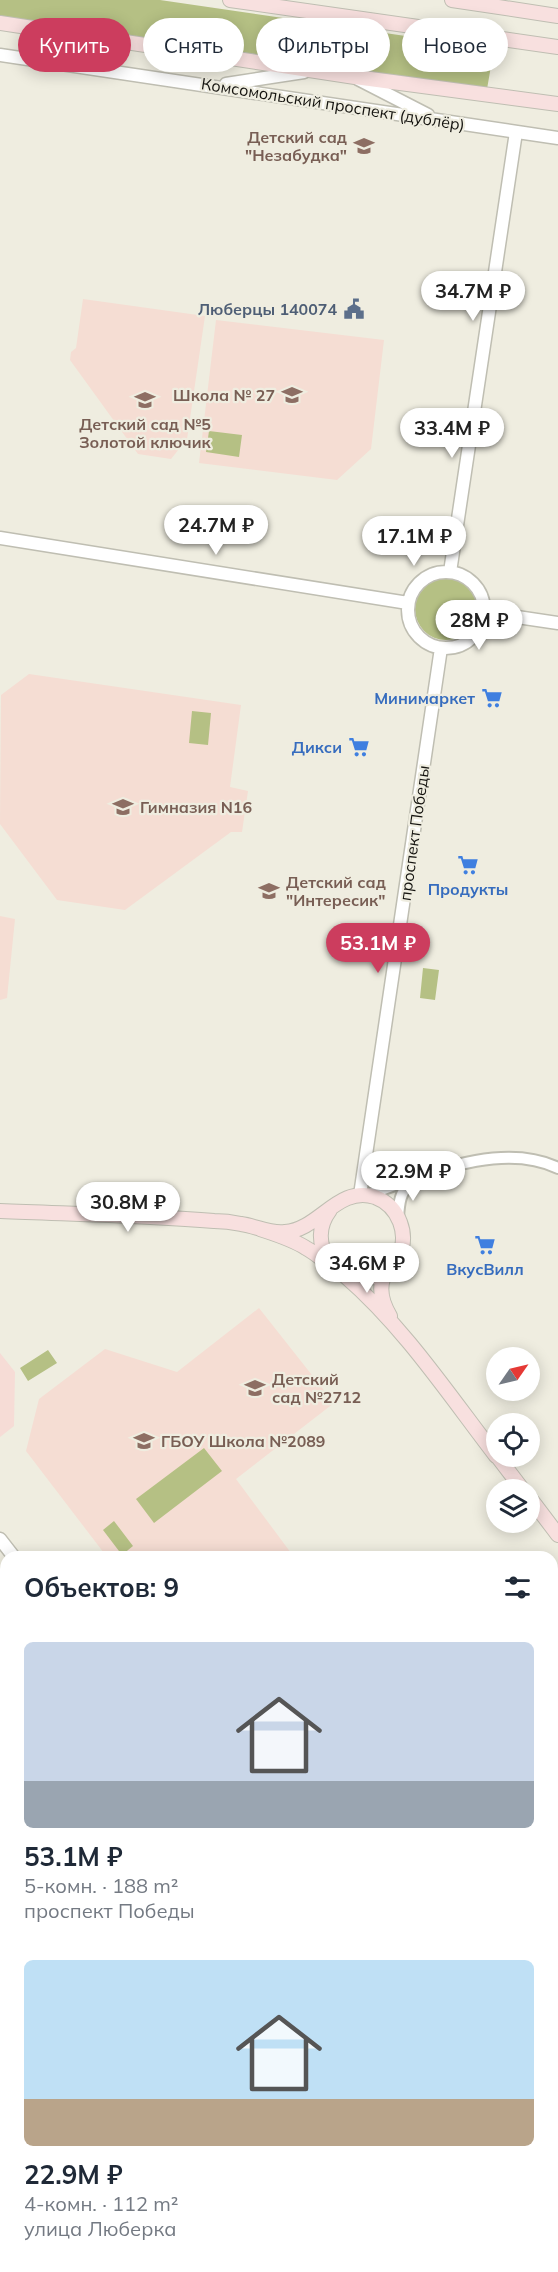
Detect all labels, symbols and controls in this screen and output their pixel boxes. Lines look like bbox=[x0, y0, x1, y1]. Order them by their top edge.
chip: Купить bbox=[18, 18, 131, 72]
chip: Снять bbox=[143, 18, 244, 72]
chip: Фильтры bbox=[256, 18, 390, 72]
chip: Новое bbox=[402, 18, 508, 72]
street label: Комсомольский проспект (дублёр) bbox=[200, 73, 466, 135]
place label: Детский сад "Незабудка" bbox=[245, 127, 347, 165]
school or university icon: Детский сад "Незабудка" bbox=[352, 134, 376, 158]
pin: 34.7M ₽ bbox=[418, 271, 528, 322]
text: 34.7M ₽ bbox=[435, 278, 511, 303]
public building icon: Люберцы 140074 bbox=[342, 297, 366, 321]
place label: Люберцы 140074 bbox=[198, 299, 337, 319]
school or university icon: Школа № 27 bbox=[280, 383, 304, 407]
place label: Школа № 27 bbox=[173, 385, 275, 405]
school or university icon: Детский сад №5 Золотой ключик bbox=[133, 388, 157, 412]
pin: 33.4M ₽ bbox=[397, 408, 507, 459]
place label: Детский сад №5 Золотой ключик bbox=[79, 414, 212, 452]
text: 33.4M ₽ bbox=[414, 415, 490, 440]
pin: 24.7M ₽ bbox=[161, 505, 271, 556]
text: 24.7M ₽ bbox=[178, 512, 254, 537]
pin: 17.1M ₽ bbox=[359, 516, 469, 567]
text: 17.1M ₽ bbox=[376, 523, 452, 548]
pin: 28M ₽ bbox=[437, 600, 521, 651]
text: 28M ₽ bbox=[450, 607, 508, 632]
supermarket icon: Минимаркет bbox=[480, 686, 504, 710]
place label: Минимаркет bbox=[374, 688, 475, 708]
supermarket icon: Дикси bbox=[347, 735, 371, 759]
place label: Дикси bbox=[292, 737, 342, 757]
street label: проспект Победы bbox=[395, 764, 433, 902]
school or university icon: Гимназия N16 bbox=[111, 795, 135, 819]
place label: Гимназия N16 bbox=[140, 797, 252, 817]
supermarket icon: Продукты bbox=[456, 853, 480, 877]
place label: Детский сад "Интересик" bbox=[286, 872, 386, 910]
school or university icon: Детский сад "Интересик" bbox=[257, 879, 281, 903]
place label: Продукты bbox=[428, 879, 508, 899]
pin: 53.1M ₽ bbox=[323, 923, 433, 974]
text: 53.1M ₽ bbox=[340, 930, 416, 955]
pin: 22.9M ₽ bbox=[358, 1151, 468, 1202]
text: 22.9M ₽ bbox=[375, 1158, 451, 1183]
pin: 30.8M ₽ bbox=[73, 1182, 183, 1233]
text: 30.8M ₽ bbox=[90, 1189, 166, 1214]
supermarket icon: ВкусВилл bbox=[473, 1233, 497, 1257]
pin: 34.6M ₽ bbox=[312, 1243, 422, 1294]
text: 34.6M ₽ bbox=[329, 1250, 405, 1275]
place label: ВкусВилл bbox=[446, 1259, 524, 1279]
north arrow bbox=[486, 1347, 540, 1401]
map controls bbox=[486, 1347, 540, 1533]
place label: Детский сад №2712 bbox=[272, 1369, 361, 1407]
school or university icon: Детский сад №2712 bbox=[243, 1376, 267, 1400]
button: locate bbox=[486, 1413, 540, 1467]
school or university icon: ГБОУ Школа №2089 bbox=[132, 1429, 156, 1453]
place label: ГБОУ Школа №2089 bbox=[161, 1431, 325, 1451]
button: layers bbox=[486, 1479, 540, 1533]
text: Объектов: 9 bbox=[24, 1571, 179, 1604]
icon: filters bbox=[501, 1571, 534, 1604]
icon: home bbox=[225, 1681, 333, 1789]
text: 53.1M ₽ bbox=[24, 1840, 123, 1873]
text: 5-комн. · 188 m² bbox=[24, 1873, 178, 1898]
text: проспект Победы bbox=[24, 1898, 195, 1923]
icon: home bbox=[225, 1999, 333, 2107]
text: 22.9M ₽ bbox=[24, 2158, 123, 2191]
text: 4-комн. · 112 m² bbox=[24, 2191, 178, 2216]
text: улица Люберка bbox=[24, 2216, 176, 2241]

